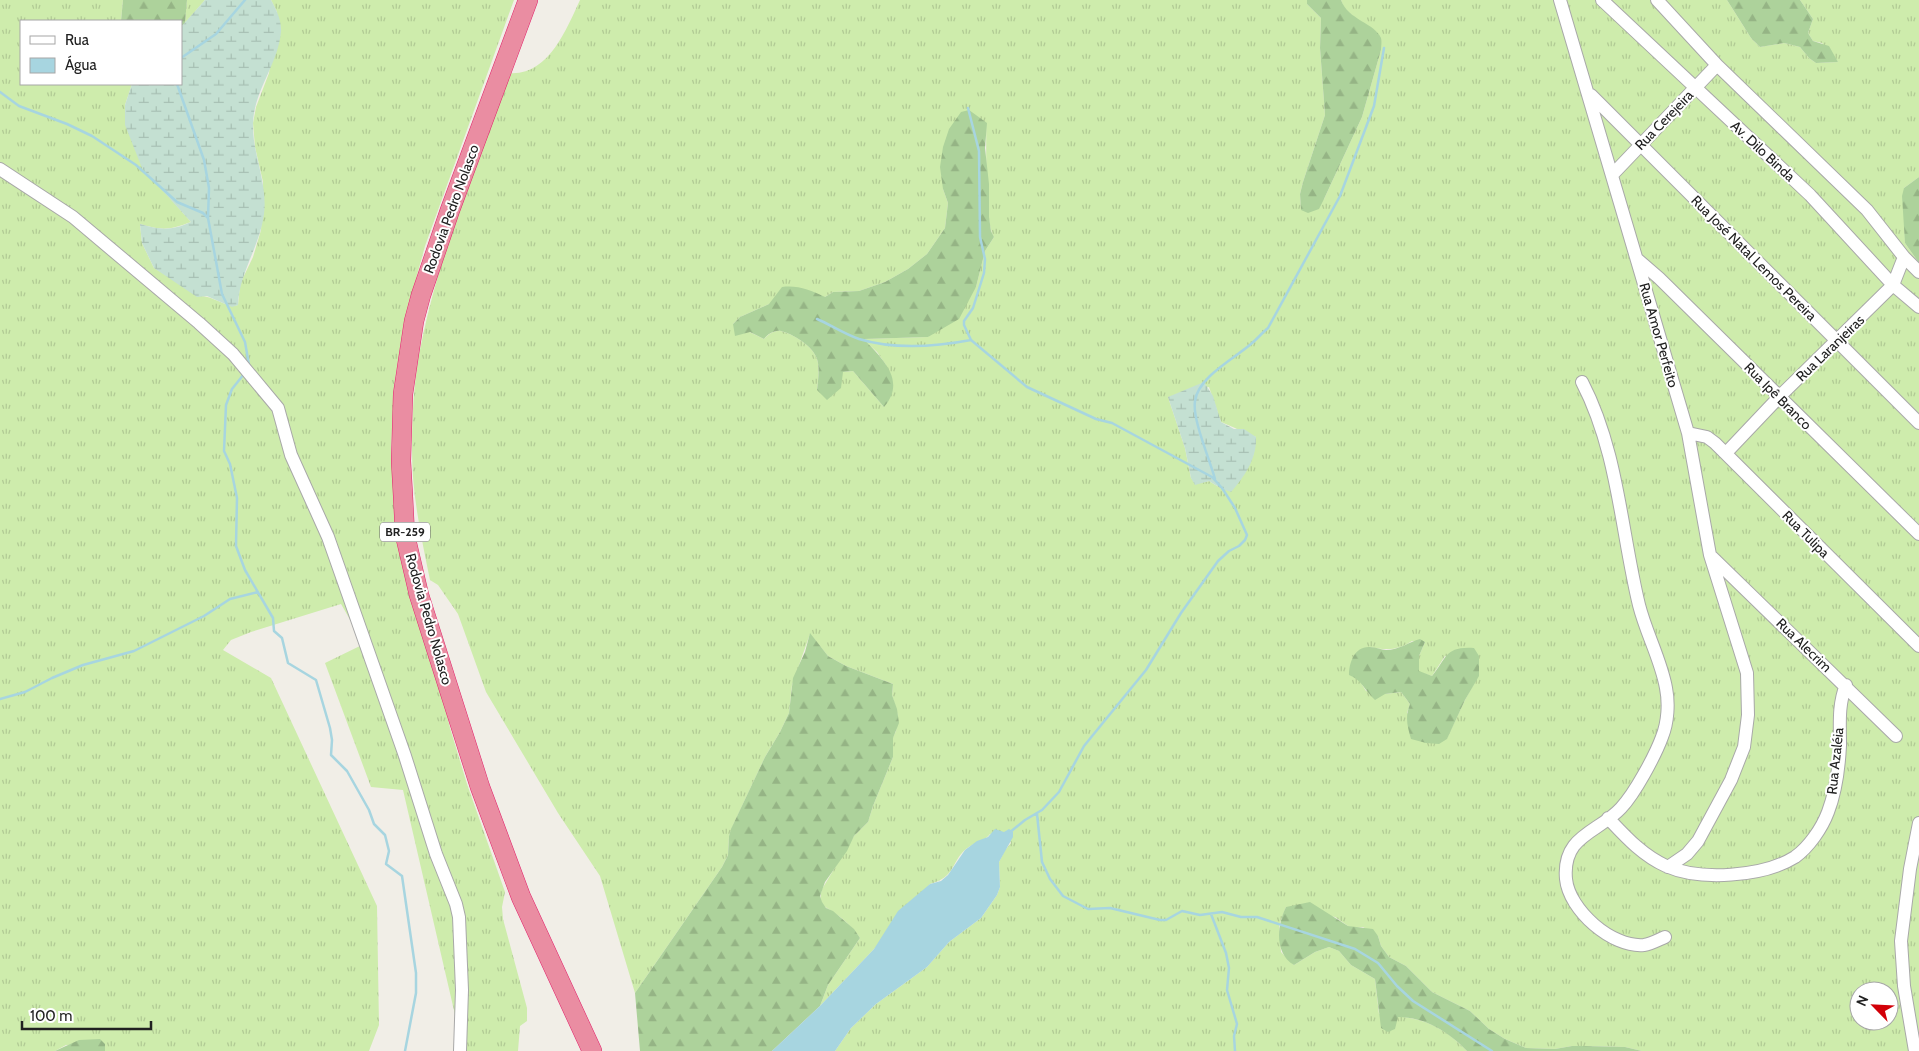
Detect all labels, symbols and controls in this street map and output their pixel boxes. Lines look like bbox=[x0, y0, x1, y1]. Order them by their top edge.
legend bbox=[20, 20, 182, 85]
text: Rua bbox=[65, 31, 90, 49]
text: Água bbox=[65, 55, 97, 74]
street label: Rua Cerejeira bbox=[1631, 86, 1697, 154]
street label: Av. Dilo Binda bbox=[1727, 117, 1799, 186]
street label: Rodovia Pedro Nolasco bbox=[419, 142, 483, 276]
street label: Rua José Natal Lemos Pereira bbox=[1687, 191, 1821, 325]
street label: Rua Amor Perfeito bbox=[1635, 281, 1683, 390]
street label: Rua Laranjeiras bbox=[1792, 311, 1868, 385]
street label: Rua Ipê Branco bbox=[1740, 358, 1816, 434]
street label: Rua Tulipa bbox=[1778, 506, 1834, 562]
road number: BR-259 bbox=[380, 522, 430, 542]
street label: Rodovia Pedro Nolasco bbox=[402, 551, 456, 687]
street label: Rua Alecrim bbox=[1772, 614, 1836, 676]
street label: Rua Azaléia bbox=[1823, 726, 1848, 796]
north arrow bbox=[1849, 981, 1899, 1031]
text: N bbox=[1852, 993, 1872, 1009]
scale bar bbox=[22, 998, 151, 1030]
text: 100 m bbox=[30, 1007, 72, 1025]

